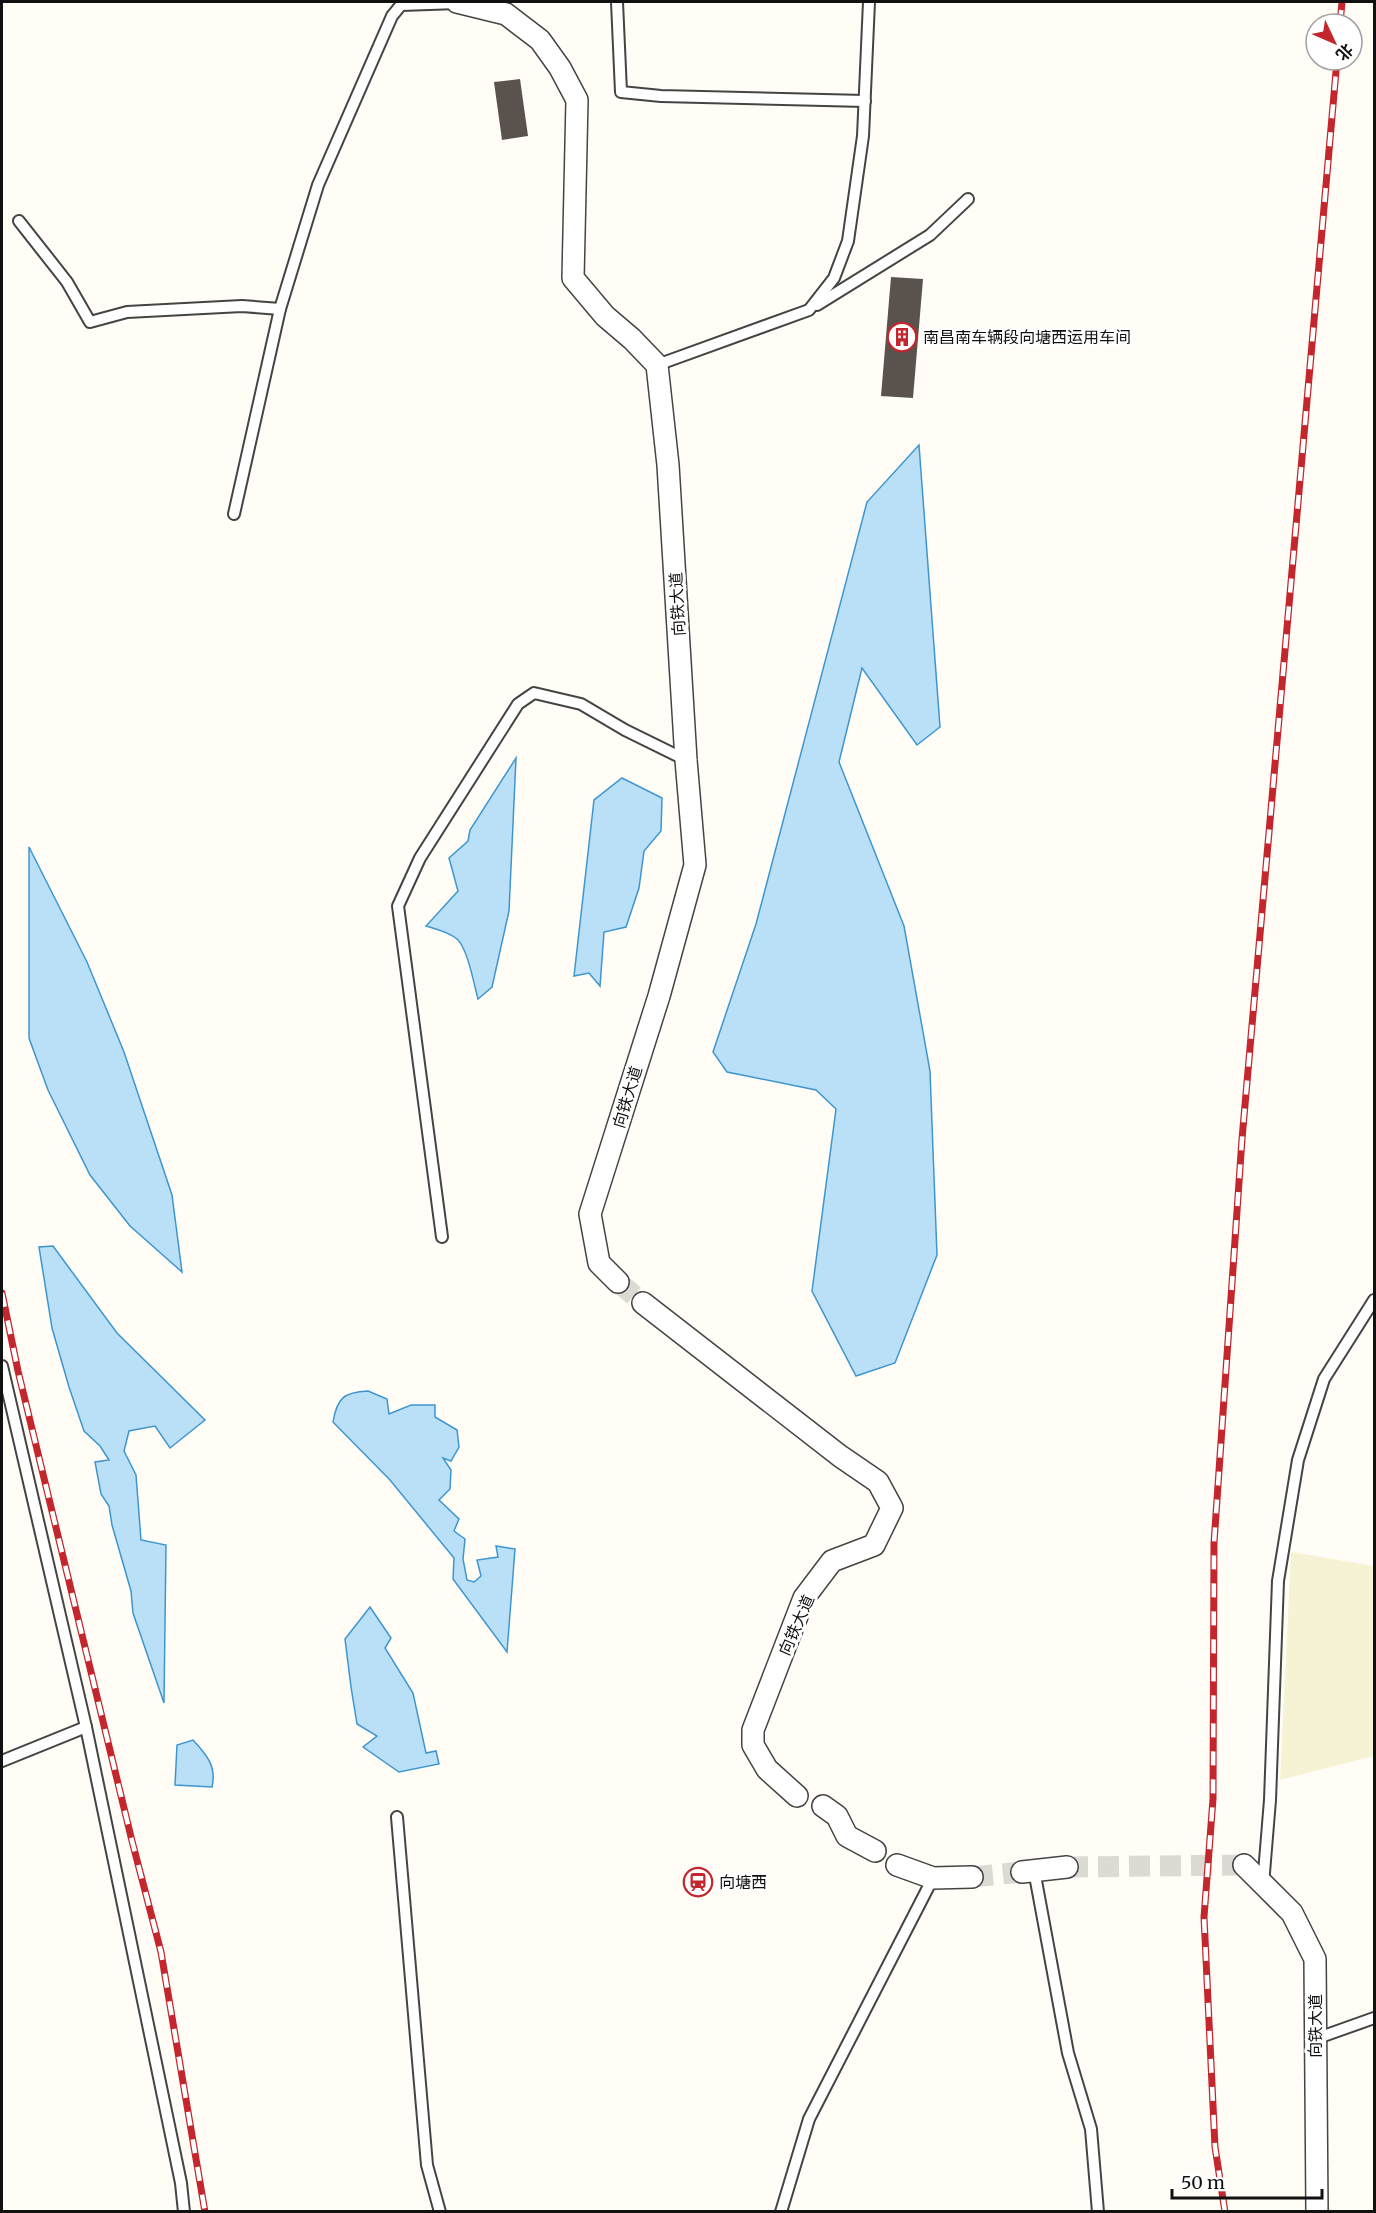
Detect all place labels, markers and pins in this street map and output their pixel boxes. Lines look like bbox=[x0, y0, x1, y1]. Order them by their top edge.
building icon: 南昌南车辆段向塘西运用车间 bbox=[886, 321, 918, 353]
place label: 南昌南车辆段向塘西运用车间 bbox=[923, 327, 1131, 347]
station icon: 向塘西 bbox=[682, 1866, 714, 1898]
place label: 向塘西 bbox=[719, 1872, 767, 1892]

